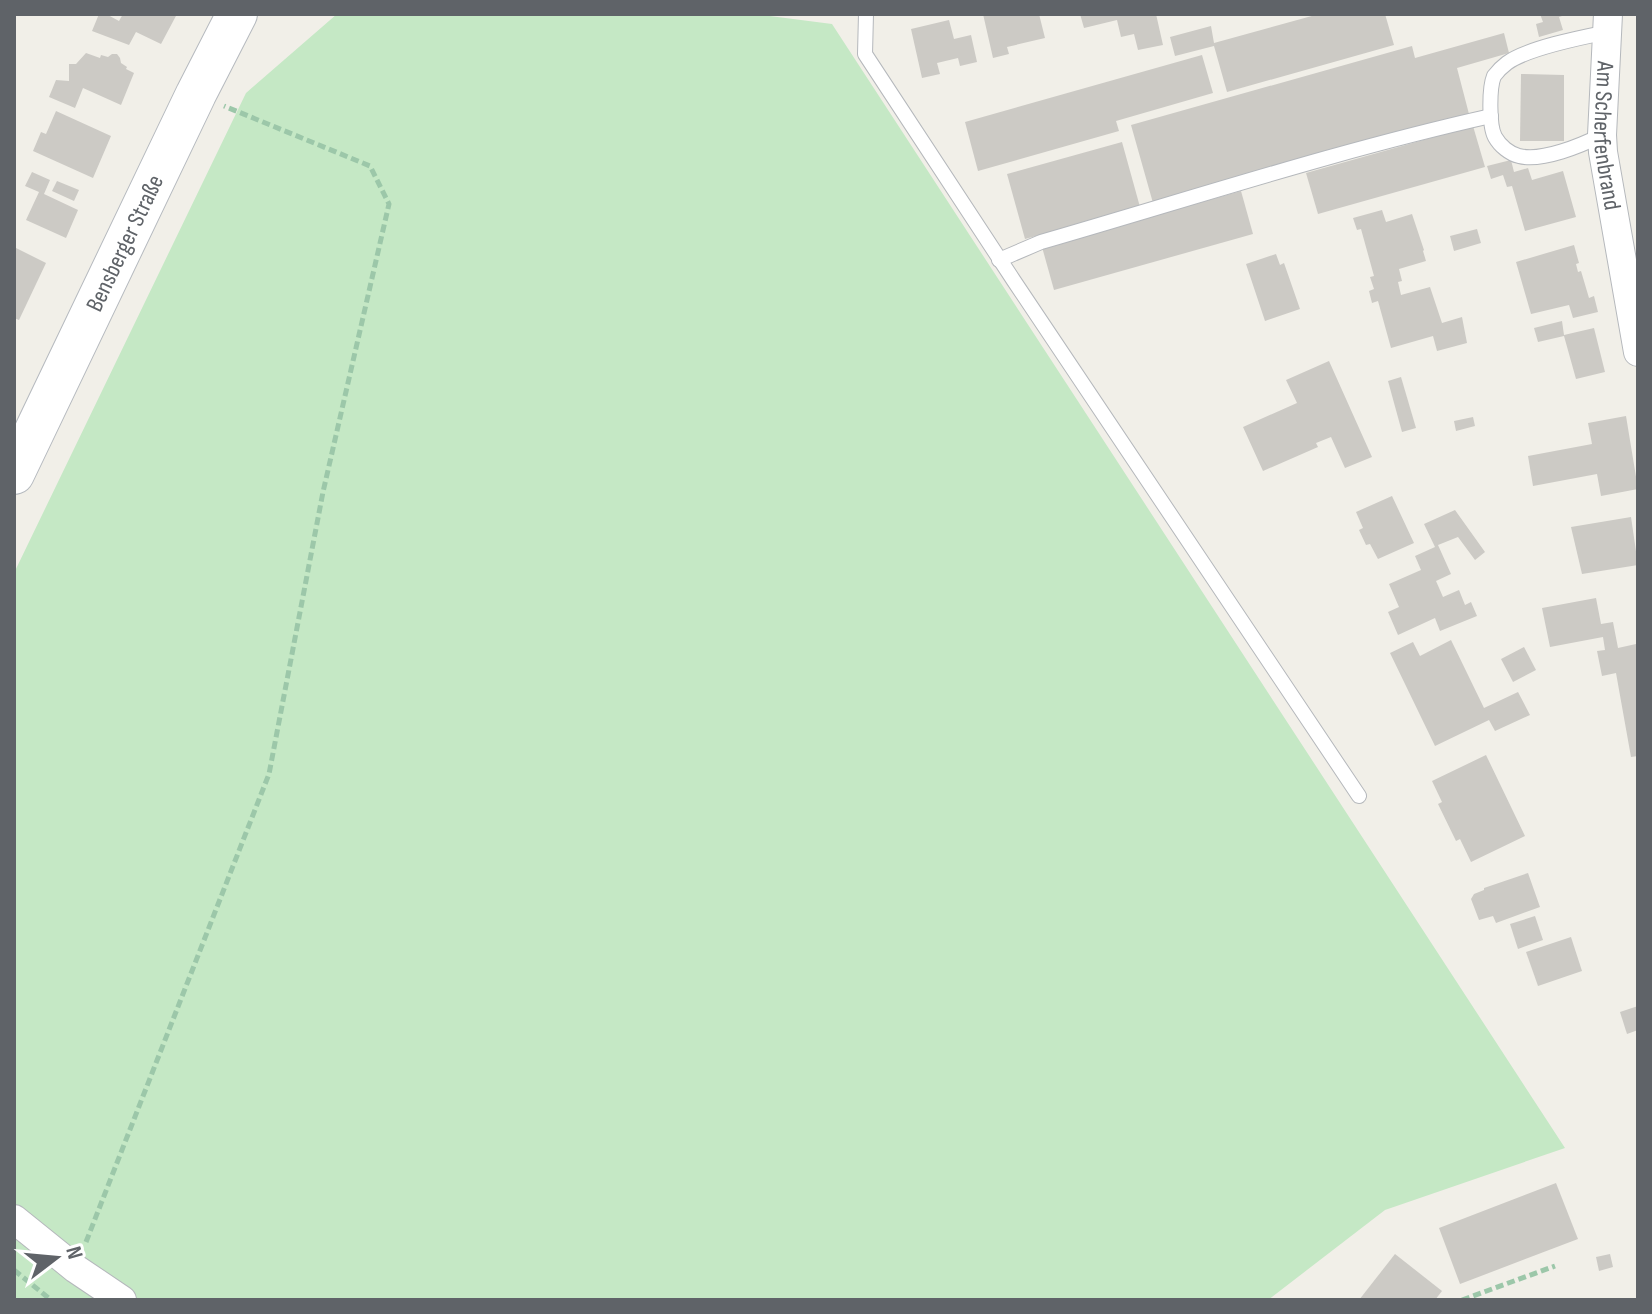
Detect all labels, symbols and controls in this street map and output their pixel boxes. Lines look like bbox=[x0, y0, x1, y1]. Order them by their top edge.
street label: Am Scherfenbrand bbox=[1587, 60, 1627, 212]
street label: Bensberger Straße bbox=[80, 170, 170, 316]
north arrow bbox=[16, 1218, 96, 1298]
text: N bbox=[59, 1244, 88, 1262]

